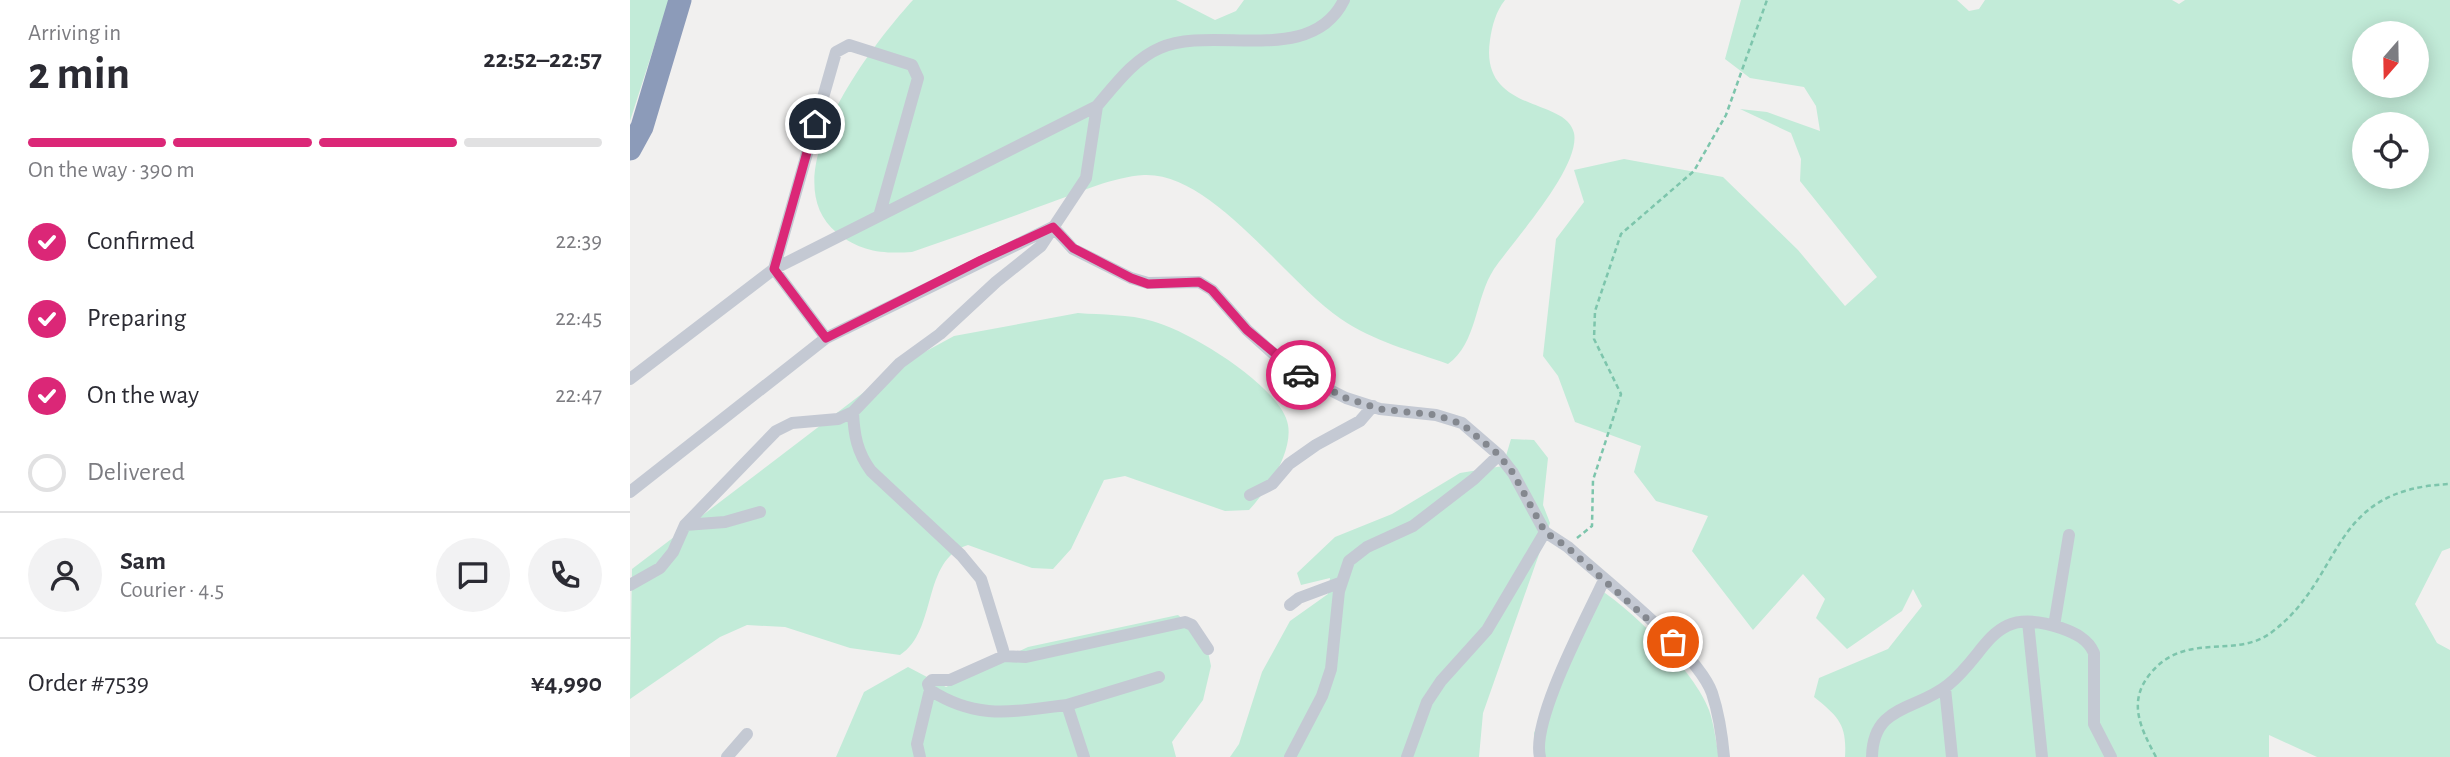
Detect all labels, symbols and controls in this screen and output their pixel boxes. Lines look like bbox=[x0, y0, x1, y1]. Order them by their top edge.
north arrow bbox=[2352, 21, 2429, 98]
map controls bbox=[2352, 21, 2429, 189]
text: Arriving in bbox=[28, 22, 121, 45]
text: 22:52–22:57 bbox=[483, 46, 602, 72]
text: 2 min bbox=[28, 51, 130, 97]
pin bbox=[785, 94, 845, 154]
icon: home bbox=[796, 105, 834, 143]
button: locate bbox=[2352, 112, 2429, 189]
text: On the way · 390 m bbox=[28, 159, 195, 182]
icon: check bbox=[28, 223, 66, 261]
text: Confirmed bbox=[87, 228, 195, 254]
text: 22:39 bbox=[556, 230, 602, 253]
icon: check bbox=[28, 300, 66, 338]
text: Preparing bbox=[87, 305, 186, 331]
text: 22:45 bbox=[555, 307, 602, 330]
courier bbox=[1266, 340, 1336, 410]
icon: car bbox=[1282, 356, 1320, 394]
icon: check bbox=[28, 377, 66, 415]
text: On the way bbox=[87, 382, 199, 408]
text: 22:47 bbox=[555, 384, 602, 407]
text: Delivered bbox=[87, 459, 185, 485]
button: person bbox=[28, 538, 102, 612]
button: chat bbox=[436, 538, 510, 612]
button: phone bbox=[528, 538, 602, 612]
text: Sam bbox=[120, 548, 166, 574]
text: Courier · 4.5 bbox=[120, 579, 224, 602]
pin bbox=[1643, 612, 1703, 672]
icon: bag bbox=[1654, 623, 1692, 661]
text: Order #7539 bbox=[28, 670, 149, 696]
text: ¥4,990 bbox=[531, 670, 602, 696]

